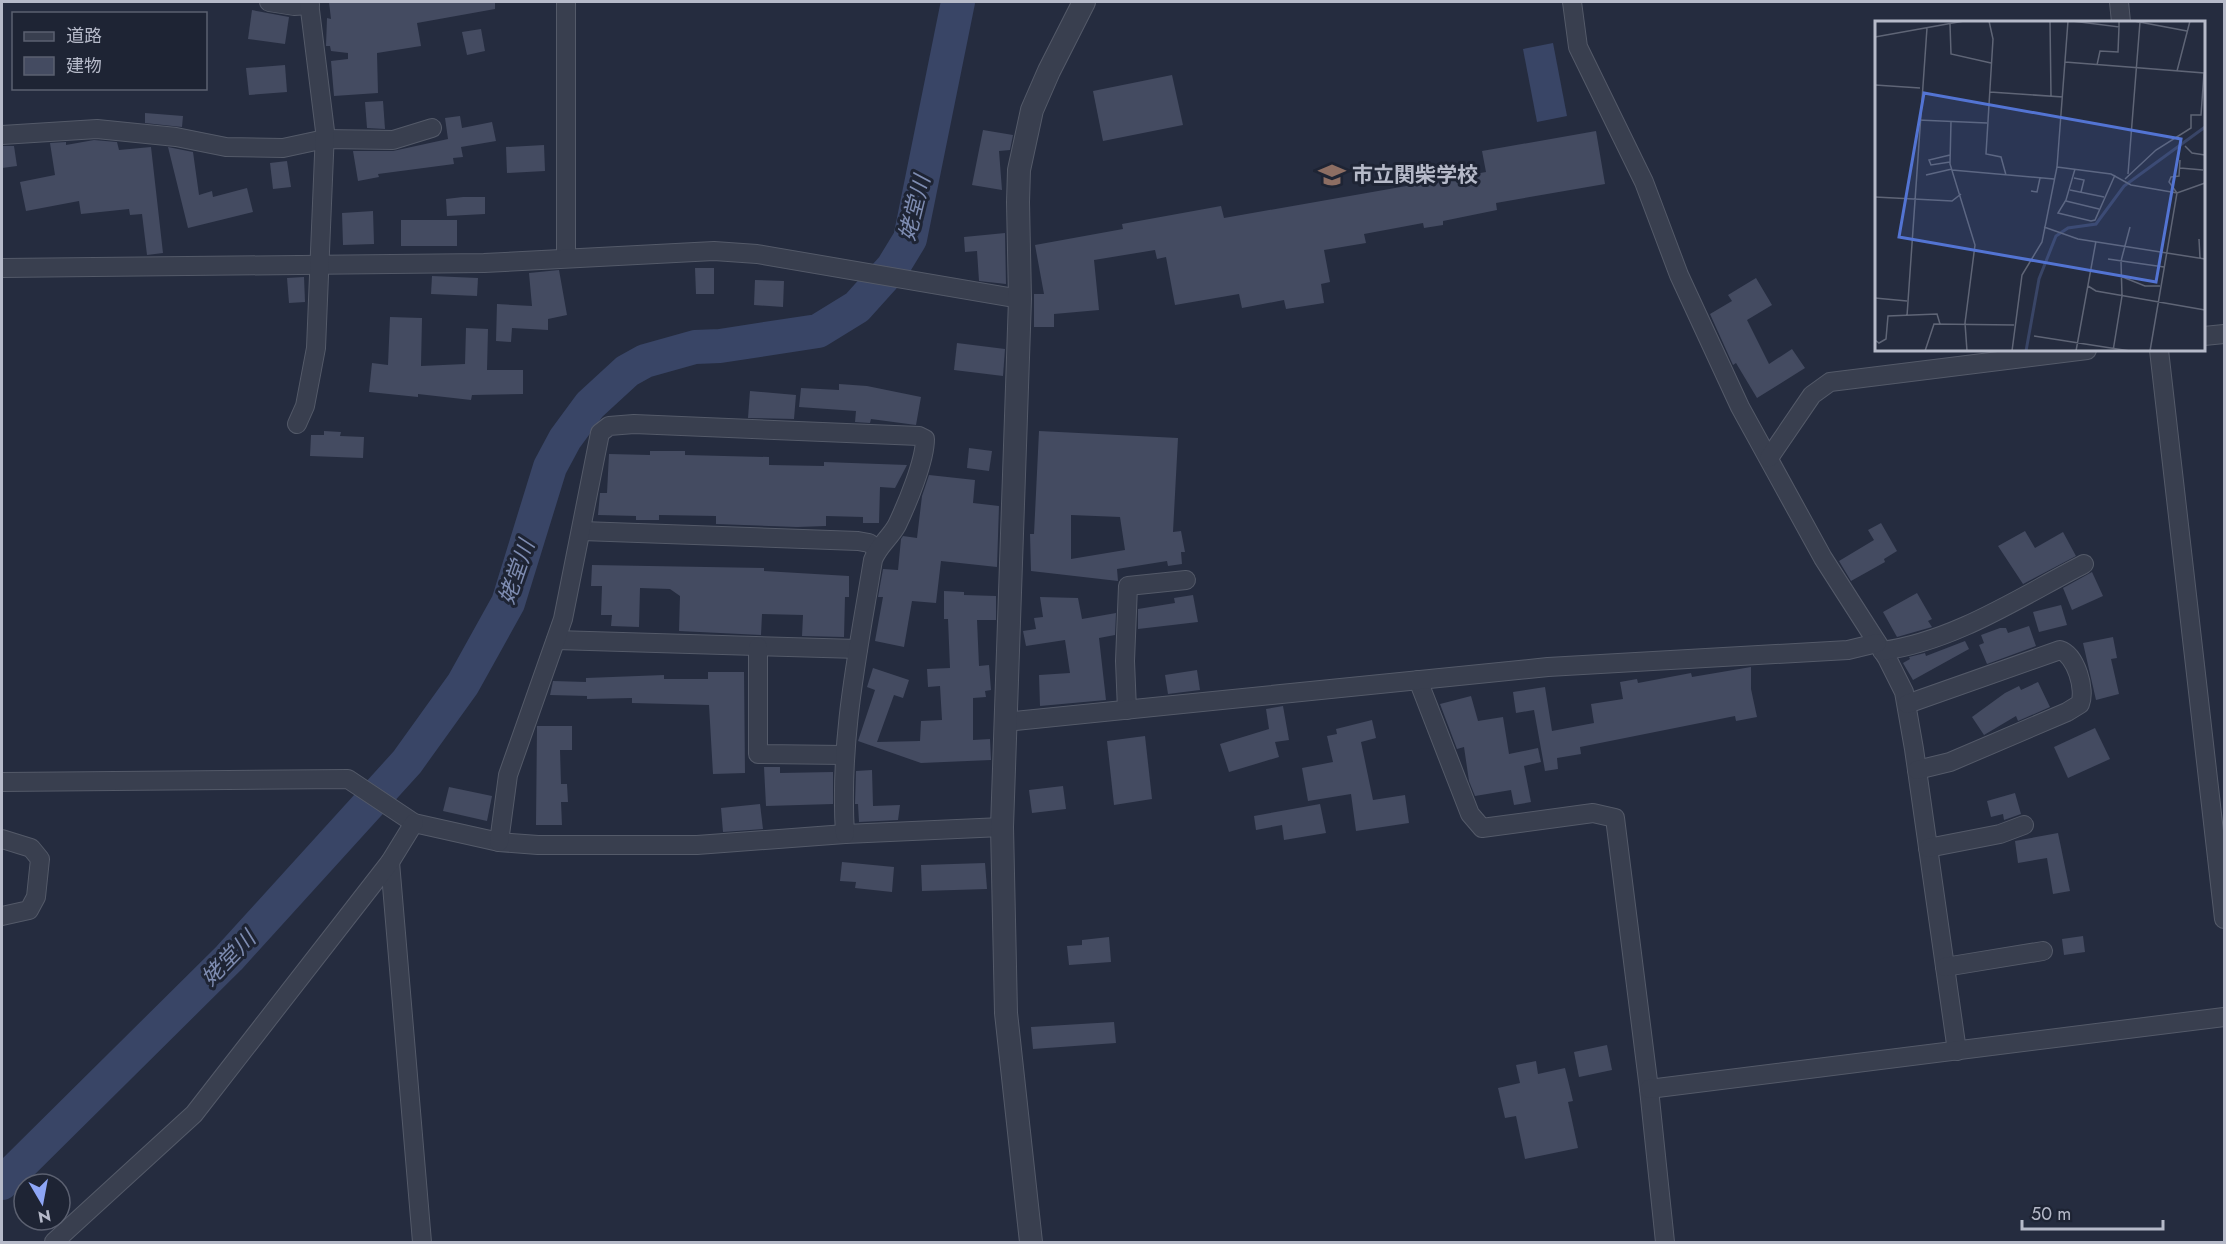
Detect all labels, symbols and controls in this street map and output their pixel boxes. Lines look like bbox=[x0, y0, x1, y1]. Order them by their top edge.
legend bbox=[12, 12, 207, 90]
inset map bbox=[1875, 21, 2205, 351]
text: 道路 bbox=[66, 23, 102, 49]
text: 建物 bbox=[66, 53, 102, 79]
school or university icon: 市立関柴学校 bbox=[1317, 160, 1347, 190]
place label: 市立関柴学校 bbox=[1352, 160, 1478, 190]
water label: 姥堂川 bbox=[890, 170, 938, 244]
water label: 姥堂川 bbox=[490, 534, 543, 608]
water label: 姥堂川 bbox=[194, 922, 264, 993]
north arrow bbox=[12, 1172, 72, 1232]
scale bar bbox=[2022, 1193, 2163, 1231]
text: 50 m bbox=[2031, 1201, 2071, 1227]
text: N bbox=[36, 1204, 53, 1229]

